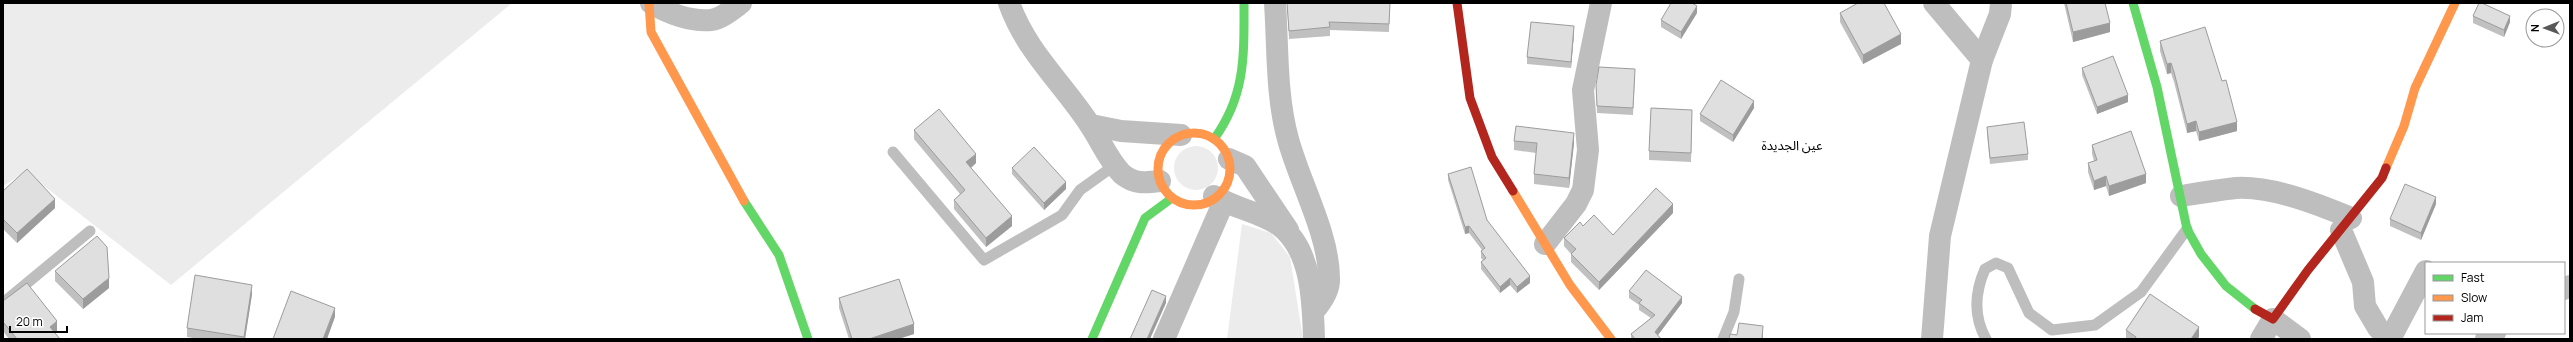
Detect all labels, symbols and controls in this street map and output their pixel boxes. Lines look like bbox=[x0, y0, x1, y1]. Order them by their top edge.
north arrow bbox=[2525, 8, 2565, 48]
text: N bbox=[2527, 24, 2542, 32]
district label: عين الجديدة bbox=[1761, 136, 1823, 154]
legend bbox=[2425, 262, 2565, 334]
text: Fast bbox=[2461, 269, 2485, 286]
text: Slow bbox=[2461, 289, 2487, 306]
scale bar bbox=[10, 308, 67, 334]
text: Jam bbox=[2461, 309, 2483, 326]
text: 20 m bbox=[16, 313, 43, 330]

